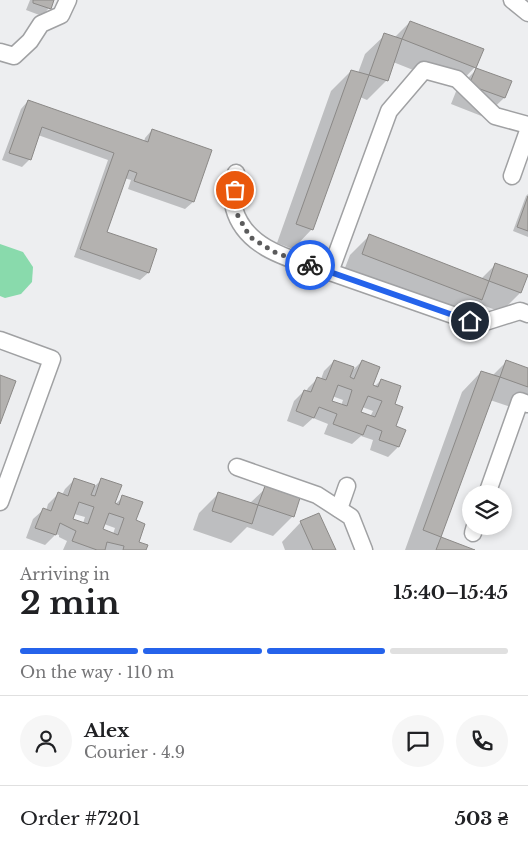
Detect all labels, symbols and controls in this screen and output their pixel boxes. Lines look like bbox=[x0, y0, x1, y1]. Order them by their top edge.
pin bbox=[214, 169, 256, 211]
icon: bag bbox=[221, 176, 249, 204]
courier bbox=[285, 240, 335, 290]
icon: bike bbox=[296, 251, 324, 279]
pin bbox=[449, 300, 491, 342]
icon: home bbox=[456, 307, 484, 335]
map controls bbox=[462, 485, 512, 535]
button: layers bbox=[462, 485, 512, 535]
text: Arriving in bbox=[20, 564, 110, 584]
text: 15:40–15:45 bbox=[393, 581, 508, 604]
text: 2 min bbox=[20, 583, 120, 623]
text: On the way · 110 m bbox=[20, 662, 174, 682]
button: person bbox=[20, 715, 72, 767]
button: chat bbox=[392, 715, 444, 767]
button: phone bbox=[456, 715, 508, 767]
text: Alex bbox=[84, 719, 129, 742]
text: Courier · 4.9 bbox=[84, 742, 185, 762]
text: Order #7201 bbox=[20, 807, 141, 830]
text: 503 ₴ bbox=[455, 807, 508, 830]

